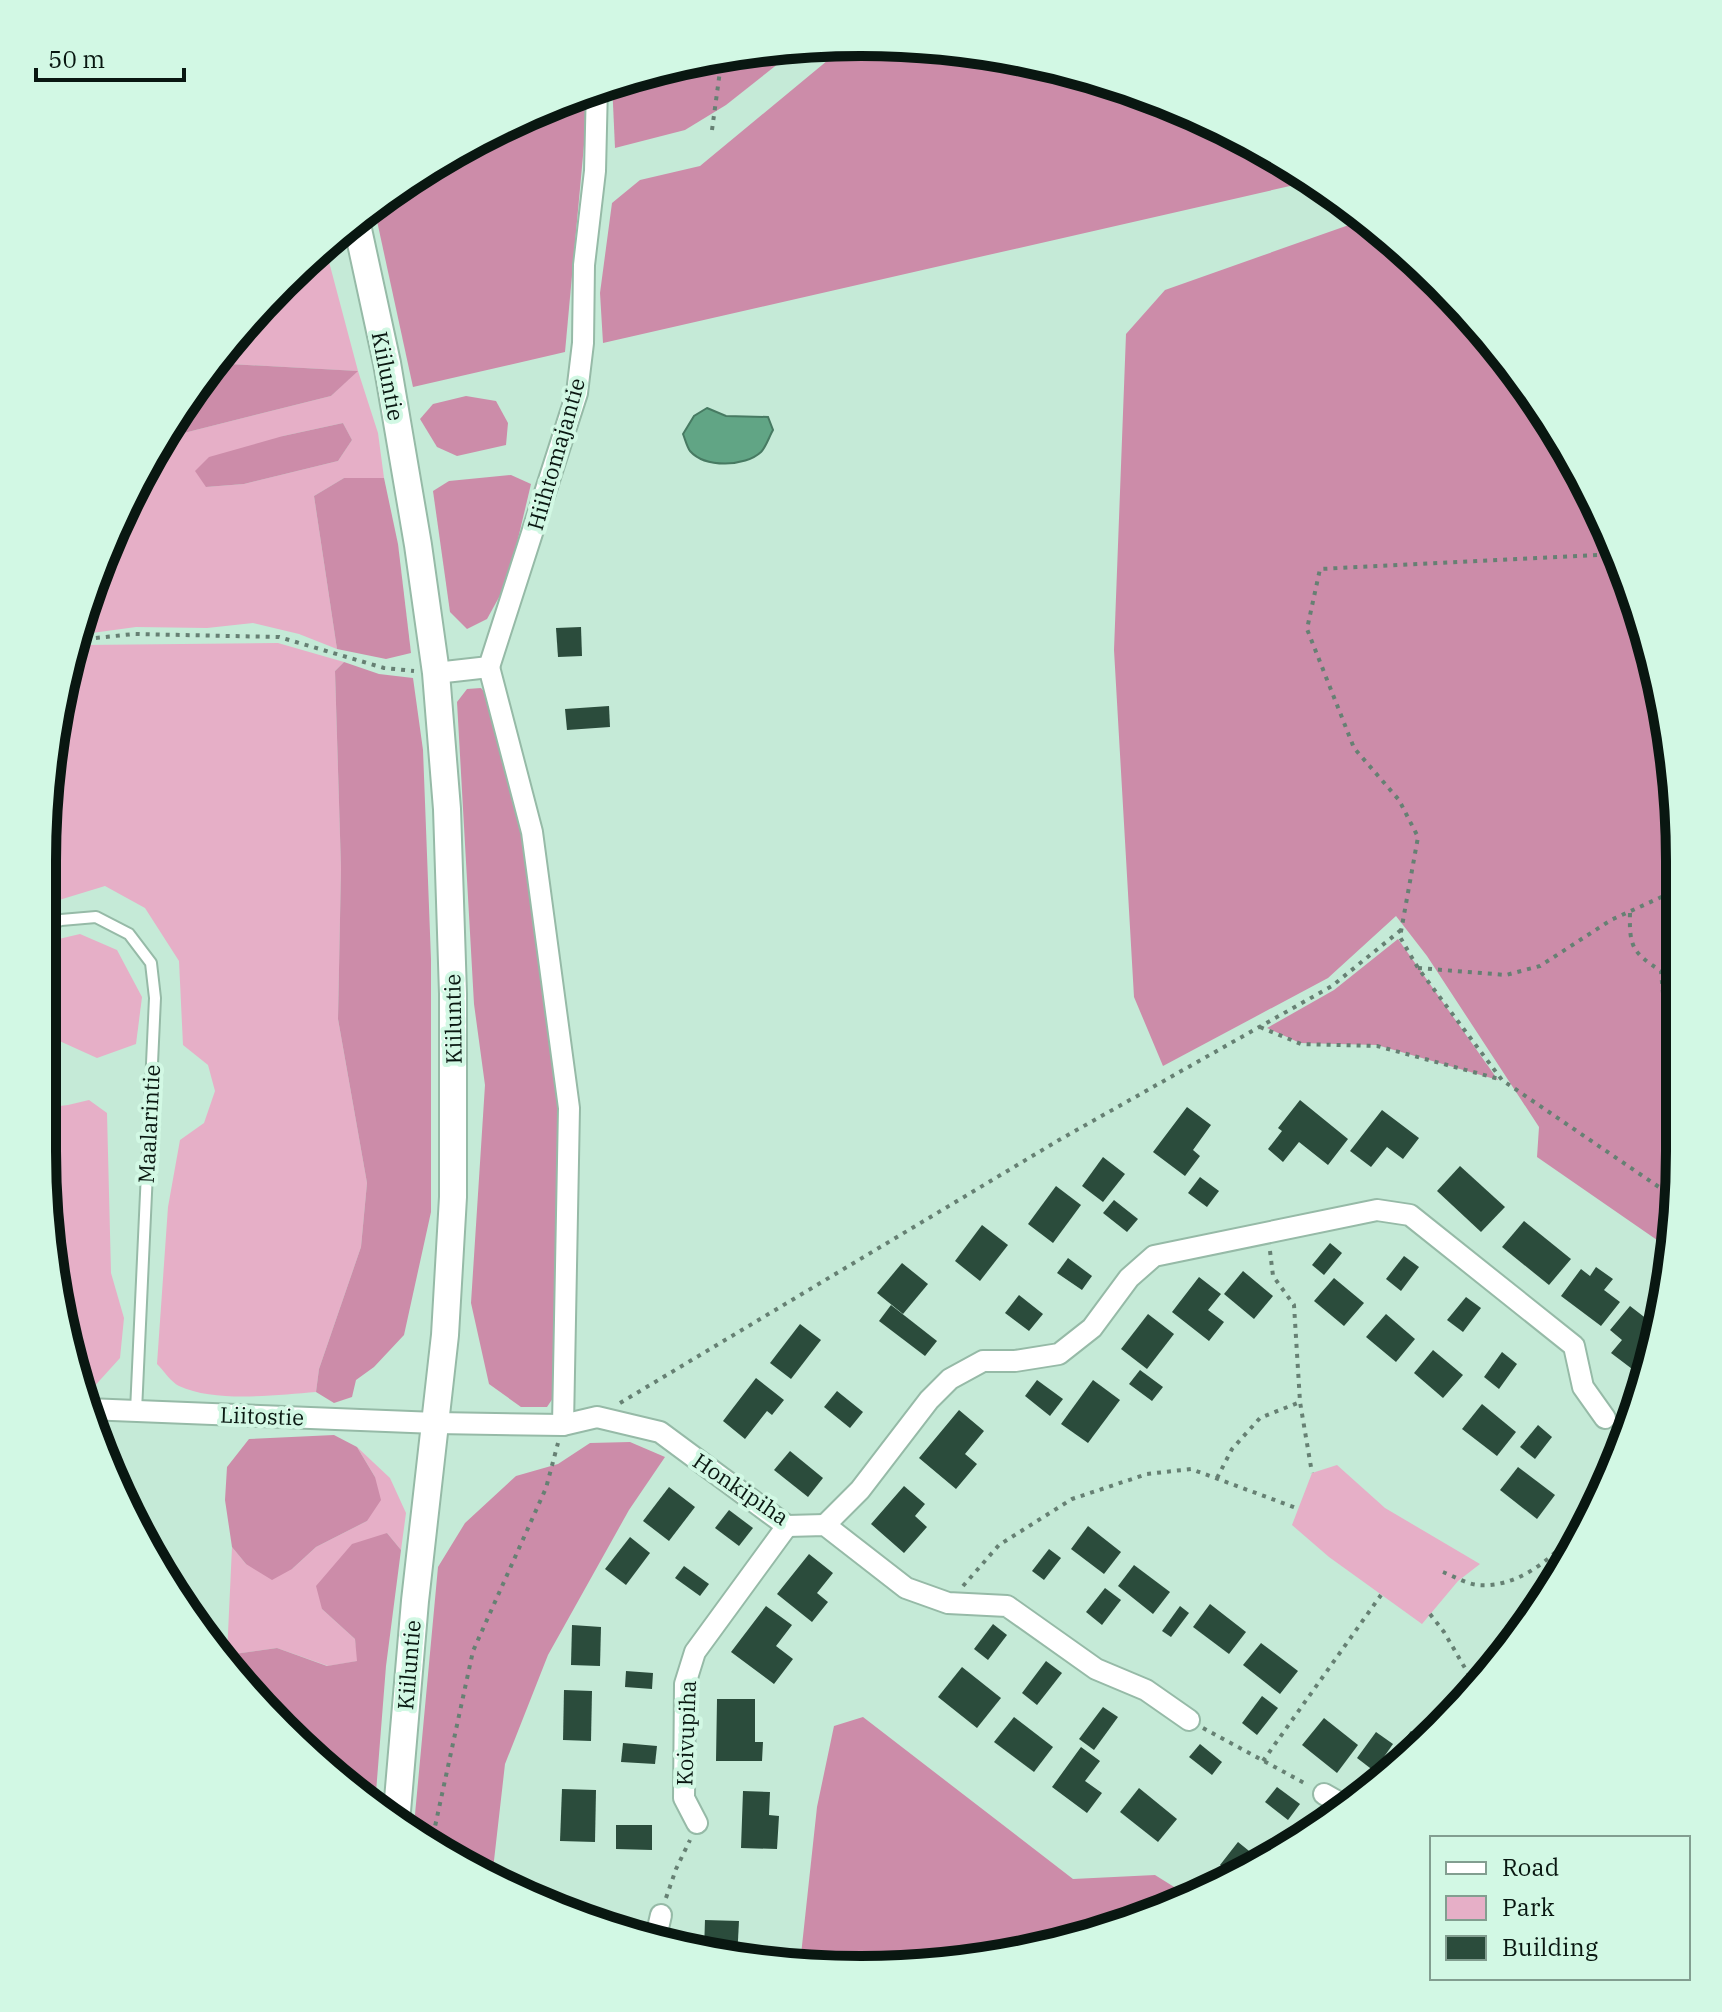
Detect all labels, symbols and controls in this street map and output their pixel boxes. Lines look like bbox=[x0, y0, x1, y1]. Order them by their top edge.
scale bar bbox=[36, 32, 184, 82]
text: 50 m bbox=[48, 43, 105, 75]
street label: Kiiluntie bbox=[366, 329, 411, 423]
street label: Hiihtomajantie bbox=[520, 374, 591, 533]
street label: Kiiluntie bbox=[437, 974, 468, 1064]
street label: Maalarintie bbox=[131, 1064, 166, 1184]
street label: Liitostie bbox=[219, 1400, 305, 1431]
street label: Honkipiha bbox=[688, 1446, 795, 1531]
street label: Kiiluntie bbox=[390, 1619, 427, 1711]
street label: Koivupiha bbox=[669, 1680, 702, 1786]
legend bbox=[1430, 1836, 1690, 1980]
text: Road bbox=[1502, 1851, 1559, 1883]
text: Park bbox=[1502, 1891, 1554, 1923]
text: Building bbox=[1502, 1931, 1598, 1963]

